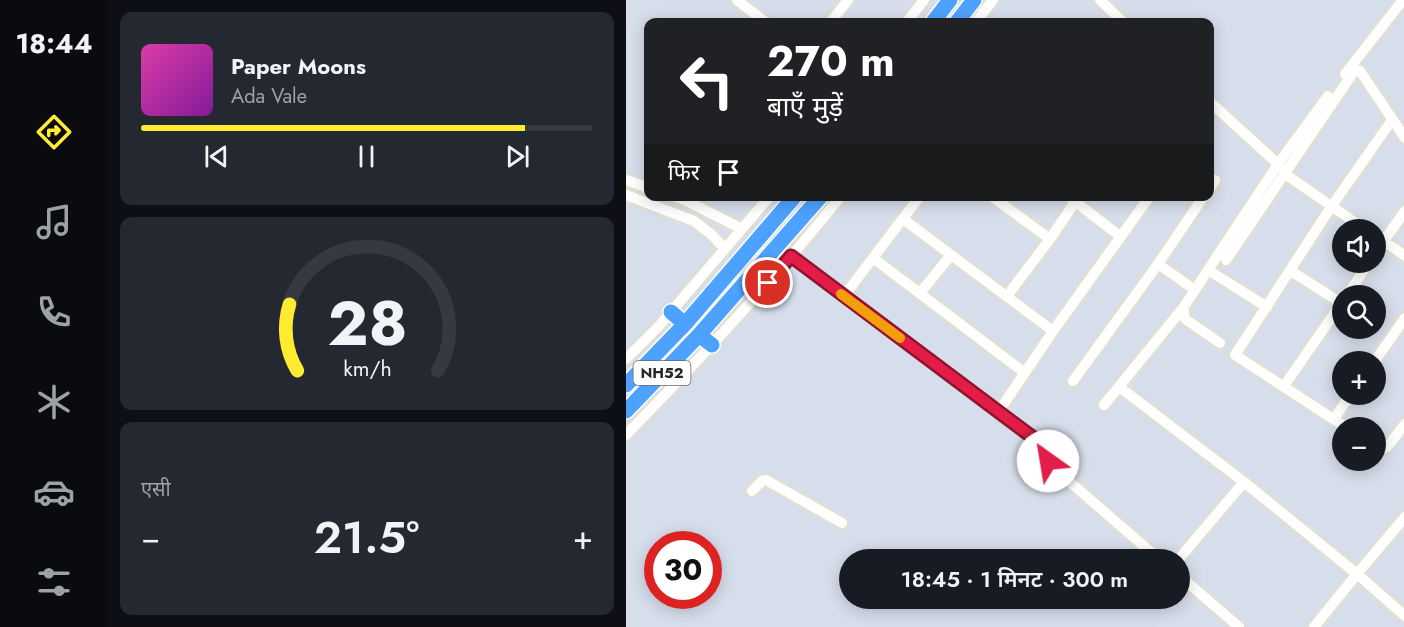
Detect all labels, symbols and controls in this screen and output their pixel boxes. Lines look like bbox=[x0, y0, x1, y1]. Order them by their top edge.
text: 18:44 bbox=[15, 24, 93, 63]
text: 270 m bbox=[767, 31, 895, 92]
icon: left bbox=[668, 42, 746, 120]
text: Paper Moons bbox=[231, 50, 366, 82]
text: Ada Vale bbox=[231, 82, 307, 111]
text: बाएँ मुड़ें bbox=[767, 87, 843, 126]
icon: directions bbox=[33, 111, 75, 153]
icon: previous bbox=[200, 140, 233, 173]
icon: pause bbox=[350, 140, 383, 173]
icon: next bbox=[501, 140, 534, 173]
text: फिर bbox=[668, 156, 700, 188]
icon: arrive bbox=[712, 156, 745, 189]
icon: music bbox=[33, 201, 75, 243]
map controls bbox=[1332, 219, 1386, 471]
button: sound bbox=[1332, 219, 1386, 273]
pin bbox=[742, 257, 793, 308]
icon: arrive bbox=[751, 266, 784, 299]
text: 28 bbox=[327, 278, 407, 368]
button: search bbox=[1332, 285, 1386, 339]
icon: phone bbox=[33, 291, 75, 333]
button: + bbox=[1332, 351, 1386, 405]
text: km/h bbox=[343, 353, 391, 384]
road number: NH52 bbox=[634, 361, 690, 385]
icon: climate bbox=[33, 381, 75, 423]
button: − bbox=[1332, 417, 1386, 471]
position arrow bbox=[1016, 429, 1080, 493]
icon: car bbox=[33, 471, 75, 513]
text: एसी bbox=[141, 475, 171, 504]
text: 21.5° bbox=[314, 505, 419, 570]
text: − bbox=[141, 514, 160, 561]
text: + bbox=[573, 514, 593, 561]
speed limit sign: 30 bbox=[644, 531, 722, 609]
icon: filters bbox=[33, 561, 75, 603]
text: 18:45 · 1 मिनट · 300 m bbox=[901, 563, 1128, 595]

